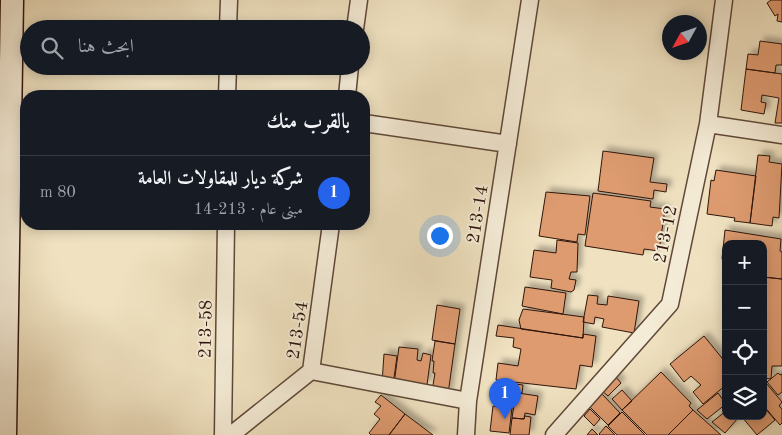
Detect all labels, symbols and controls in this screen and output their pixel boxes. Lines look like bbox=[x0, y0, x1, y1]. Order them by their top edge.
north arrow bbox=[662, 15, 707, 60]
search box bbox=[20, 20, 370, 75]
icon: search bbox=[38, 34, 66, 62]
text: ابحث هنا bbox=[78, 38, 134, 57]
text: بالقرب منك bbox=[267, 112, 350, 133]
text: شركة ديار للمقاولات العامة bbox=[138, 170, 303, 189]
street label: 213-14 bbox=[464, 184, 491, 245]
text: 80 m bbox=[40, 185, 76, 201]
text: 1 bbox=[329, 185, 339, 201]
text: مبنى عام · 213-14 bbox=[194, 202, 303, 218]
street label: 213-12 bbox=[651, 204, 681, 265]
your location bbox=[427, 223, 453, 249]
map controls bbox=[722, 240, 767, 420]
button: + bbox=[722, 240, 767, 285]
button: − bbox=[722, 285, 767, 330]
street label: 213-58 bbox=[196, 299, 216, 359]
street label: 213-54 bbox=[284, 300, 311, 361]
button: locate bbox=[722, 330, 767, 375]
button: layers bbox=[722, 375, 767, 420]
pin: 1 bbox=[489, 378, 521, 419]

